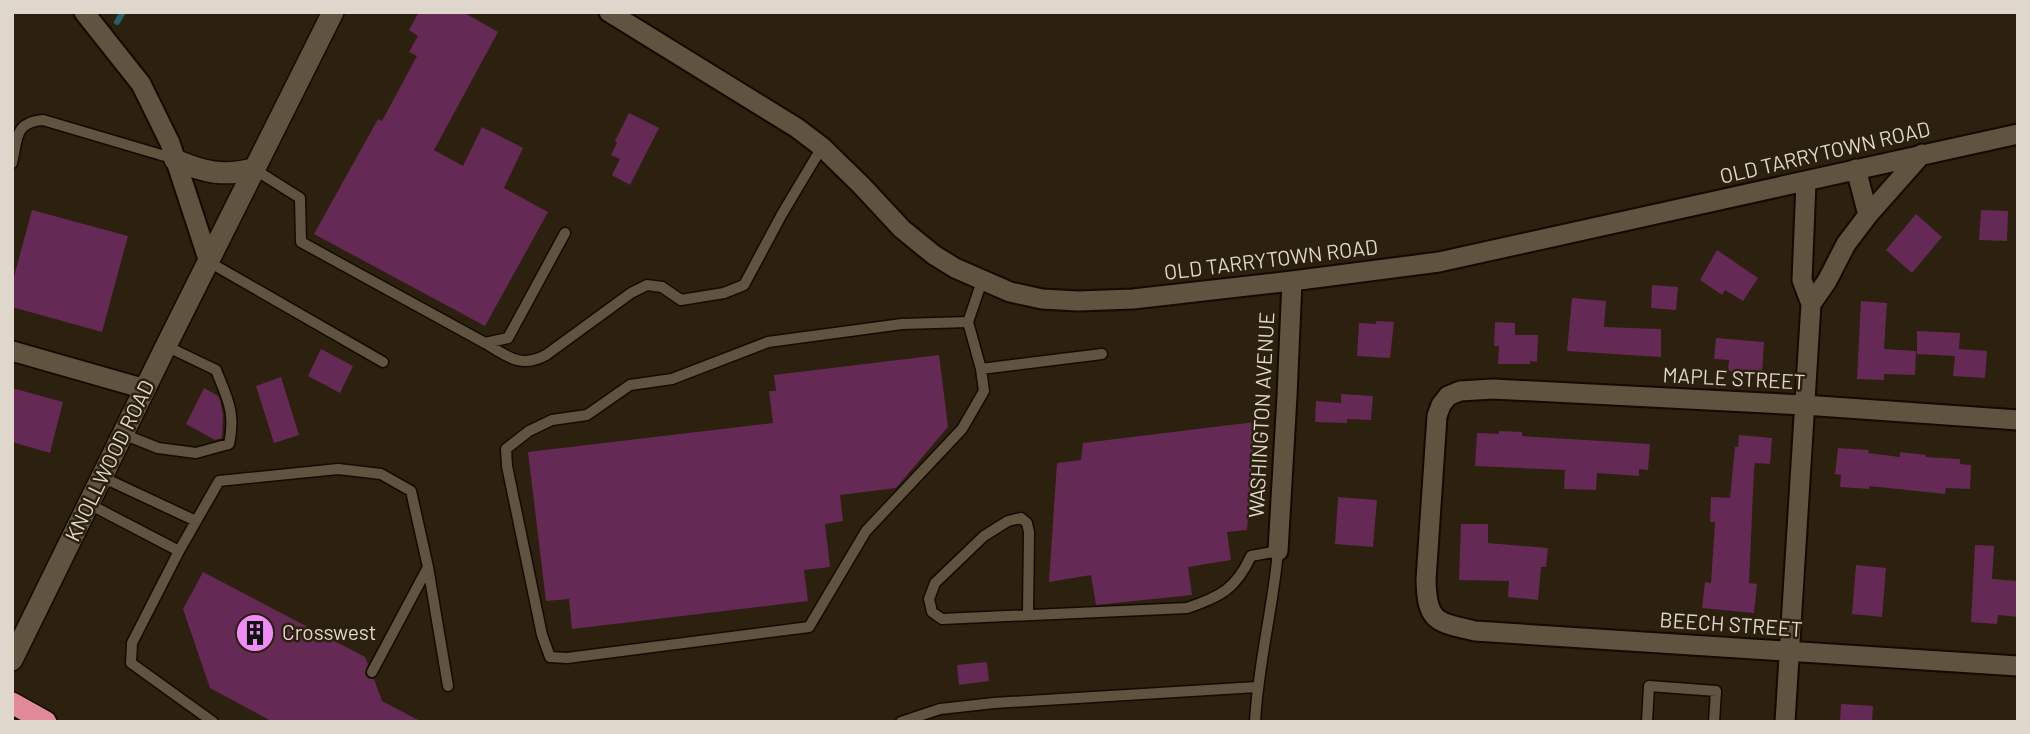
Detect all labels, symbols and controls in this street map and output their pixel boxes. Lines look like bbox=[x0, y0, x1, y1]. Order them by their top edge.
street label: OLD TARRYTOWN ROAD bbox=[1717, 115, 1932, 188]
street label: OLD TARRYTOWN ROAD bbox=[1163, 233, 1379, 284]
street label: WASHINGTON AVENUE bbox=[1243, 311, 1278, 519]
street label: MAPLE STREET bbox=[1662, 361, 1806, 394]
street label: KNOLLWOOD ROAD bbox=[59, 376, 159, 545]
street label: BEECH STREET bbox=[1659, 606, 1803, 641]
building icon: Crosswest bbox=[234, 612, 276, 654]
place label: Crosswest bbox=[282, 619, 376, 644]

